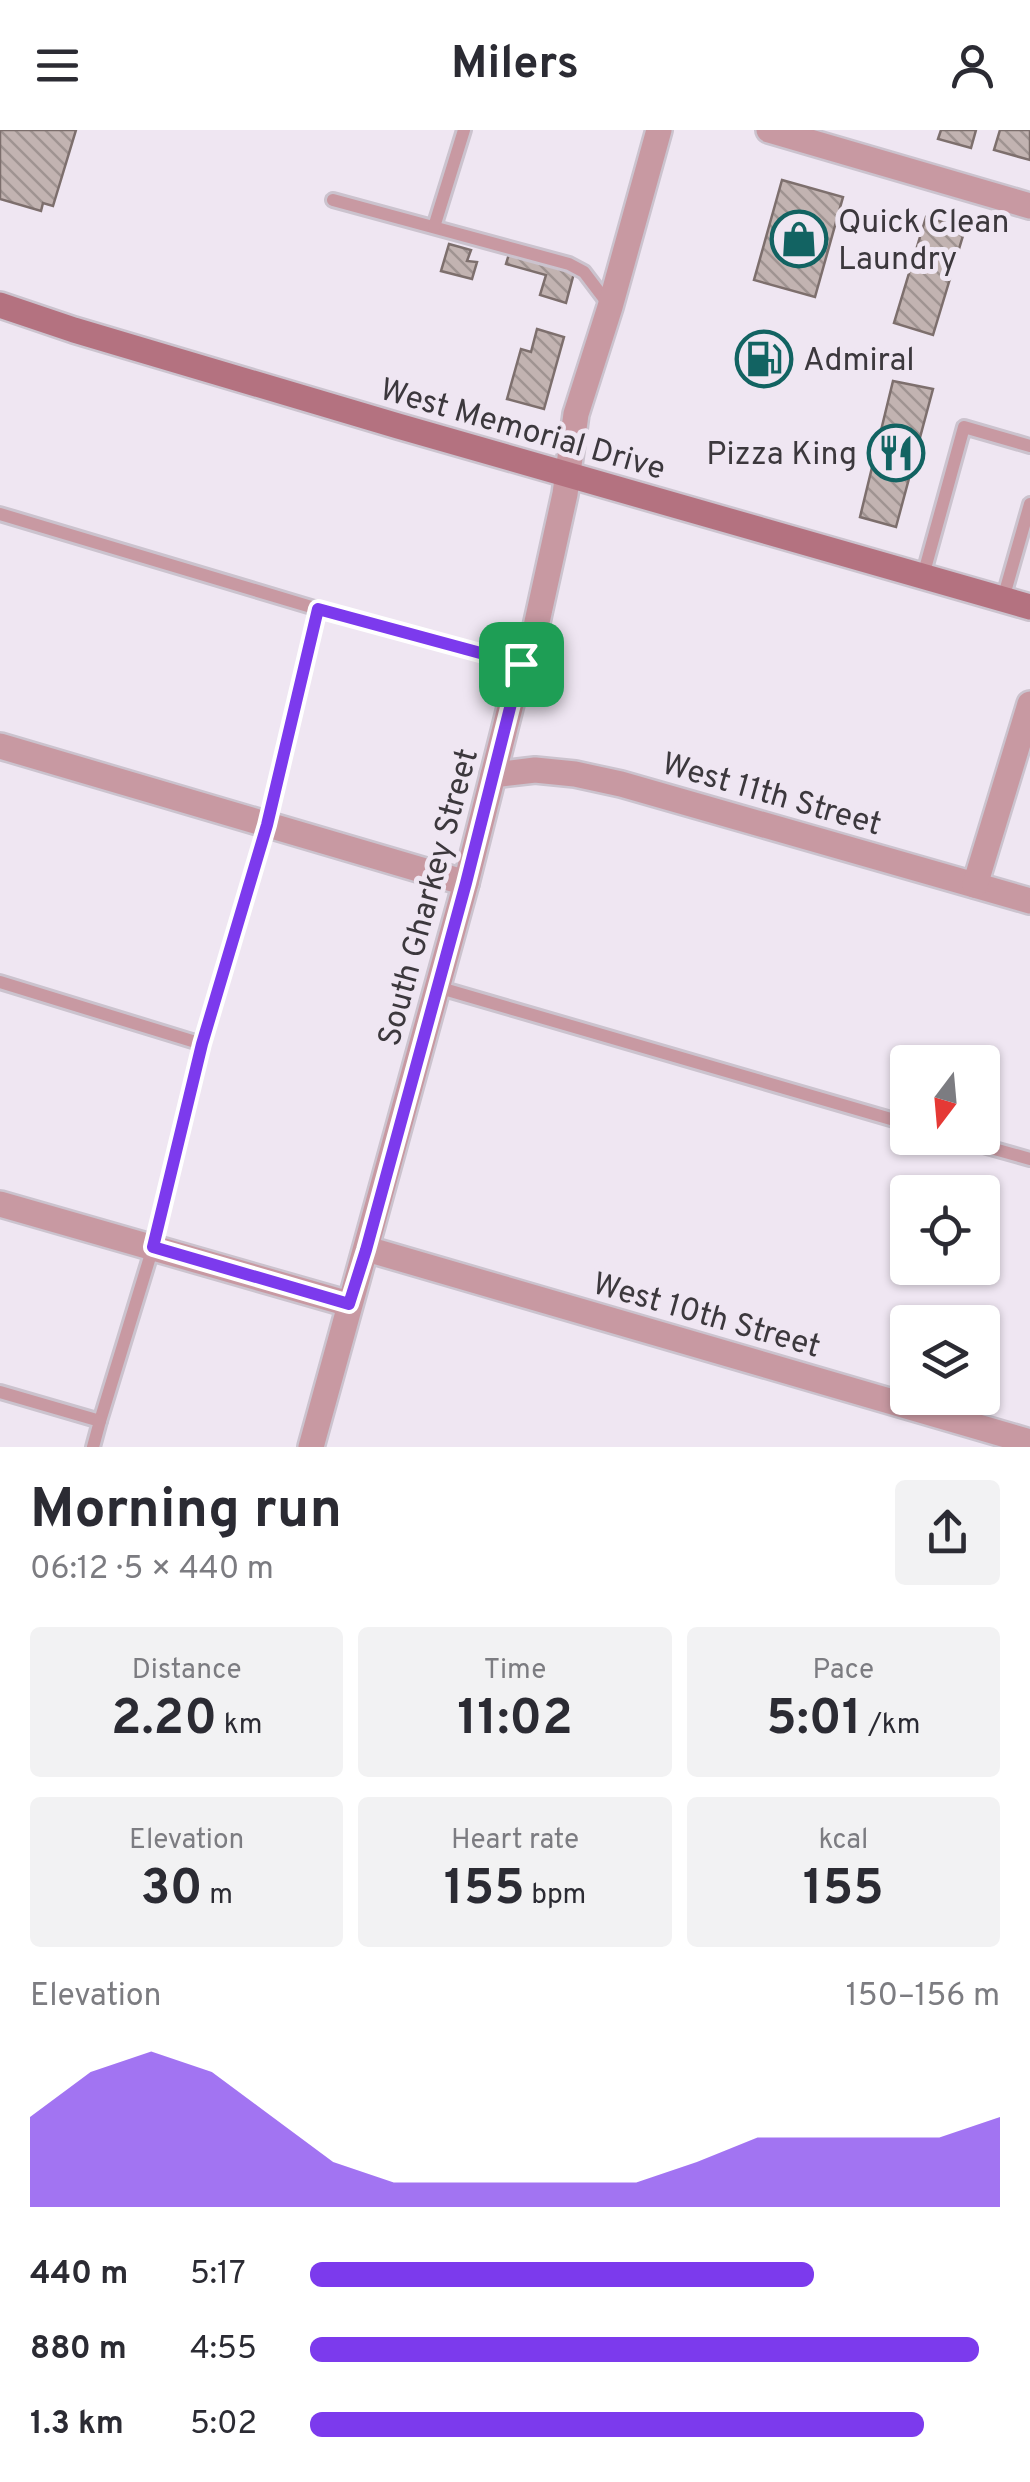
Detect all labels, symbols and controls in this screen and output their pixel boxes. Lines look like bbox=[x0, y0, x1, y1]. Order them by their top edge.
text: Milers bbox=[451, 37, 579, 94]
icon: menu bbox=[30, 38, 85, 93]
icon: person bbox=[945, 38, 1000, 93]
place label: Quick Clean Laundry bbox=[838, 204, 1009, 281]
shop icon: Quick Clean Laundry bbox=[769, 209, 829, 269]
fuel station icon: Admiral bbox=[734, 329, 794, 389]
place label: Admiral bbox=[803, 342, 915, 382]
street label: West Memorial Drive bbox=[375, 371, 669, 491]
restaurant icon: Pizza King bbox=[866, 423, 926, 483]
place label: Pizza King bbox=[706, 436, 857, 476]
pin bbox=[479, 622, 564, 707]
icon: arrive bbox=[494, 637, 549, 692]
street label: South Gharkey Street bbox=[371, 745, 489, 1051]
street label: West 11th Street bbox=[657, 745, 886, 846]
north arrow bbox=[890, 1045, 1000, 1155]
map controls bbox=[890, 1045, 1000, 1415]
button: locate bbox=[890, 1175, 1000, 1285]
street label: West 10th Street bbox=[588, 1265, 825, 1368]
button: layers bbox=[890, 1305, 1000, 1415]
text: Morning run bbox=[30, 1477, 342, 1547]
button: share bbox=[895, 1480, 1000, 1585]
text: 06:12 · 5 × 440 m bbox=[30, 1550, 274, 1590]
text: Distance bbox=[132, 1653, 242, 1689]
text: Time bbox=[484, 1653, 546, 1689]
text: Pace bbox=[813, 1653, 874, 1689]
text: 2.20 bbox=[111, 1689, 217, 1752]
text: 11:02 bbox=[457, 1689, 573, 1752]
text: 5:01 bbox=[766, 1689, 862, 1752]
text: km bbox=[217, 1708, 262, 1744]
text: /km bbox=[862, 1708, 921, 1744]
text: Elevation bbox=[129, 1823, 244, 1859]
text: Heart rate bbox=[451, 1823, 579, 1859]
text: kcal bbox=[818, 1823, 868, 1859]
text: 30 bbox=[140, 1859, 203, 1922]
text: 155 bbox=[444, 1859, 525, 1922]
text: 155 bbox=[803, 1859, 884, 1922]
text: m bbox=[203, 1878, 233, 1914]
text: bpm bbox=[525, 1878, 586, 1914]
text: Elevation bbox=[30, 1977, 162, 2017]
text: 150–156 m bbox=[846, 1977, 1000, 2017]
text: 440 m bbox=[30, 2255, 128, 2295]
text: 5:17 bbox=[190, 2255, 246, 2295]
text: 880 m bbox=[30, 2330, 127, 2370]
text: 4:55 bbox=[190, 2330, 257, 2370]
text: 1.3 km bbox=[30, 2405, 124, 2445]
text: 5:02 bbox=[190, 2405, 257, 2445]

